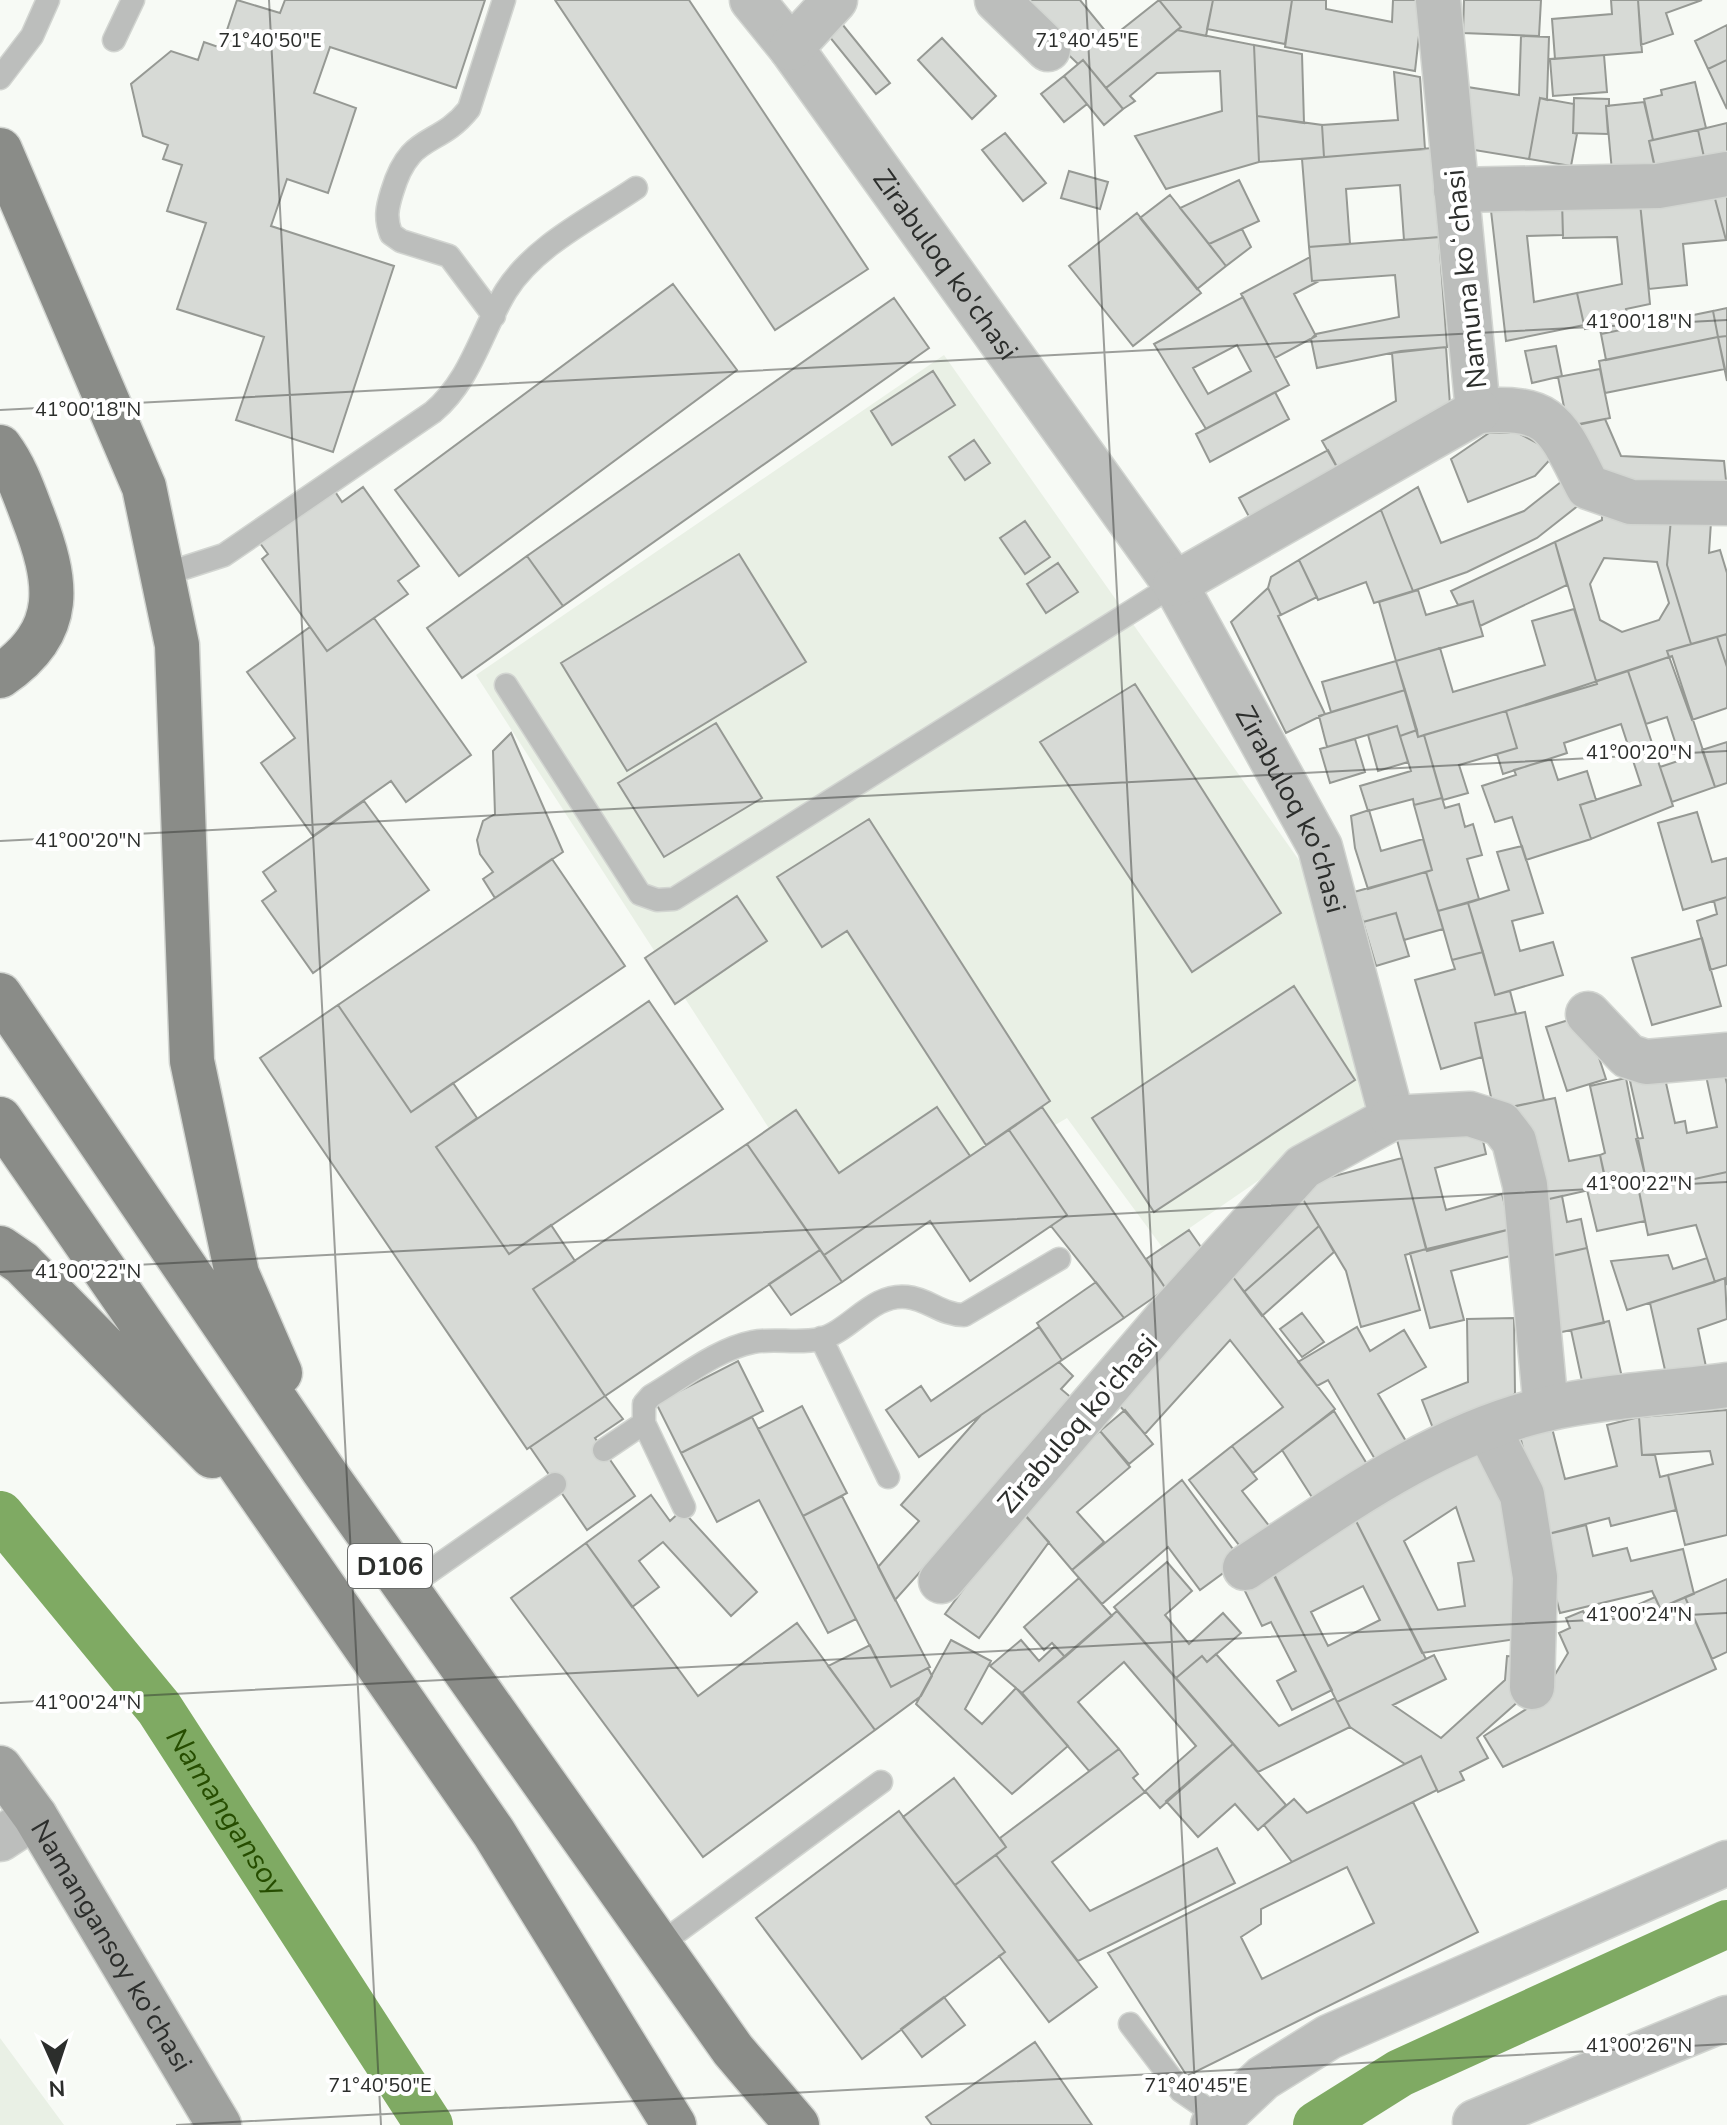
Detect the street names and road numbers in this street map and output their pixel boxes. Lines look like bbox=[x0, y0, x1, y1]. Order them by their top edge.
street label: Zirabuloq ko'chasi bbox=[864, 162, 1026, 368]
street label: Namuna koʻchasi bbox=[1436, 167, 1496, 390]
street label: Zirabuloq ko'chasi bbox=[1226, 699, 1355, 917]
street label: Zirabuloq ko'chasi bbox=[989, 1326, 1166, 1521]
road number: D106 bbox=[348, 1544, 432, 1588]
street label: Namangansoy ko'chasi bbox=[21, 1813, 201, 2079]

